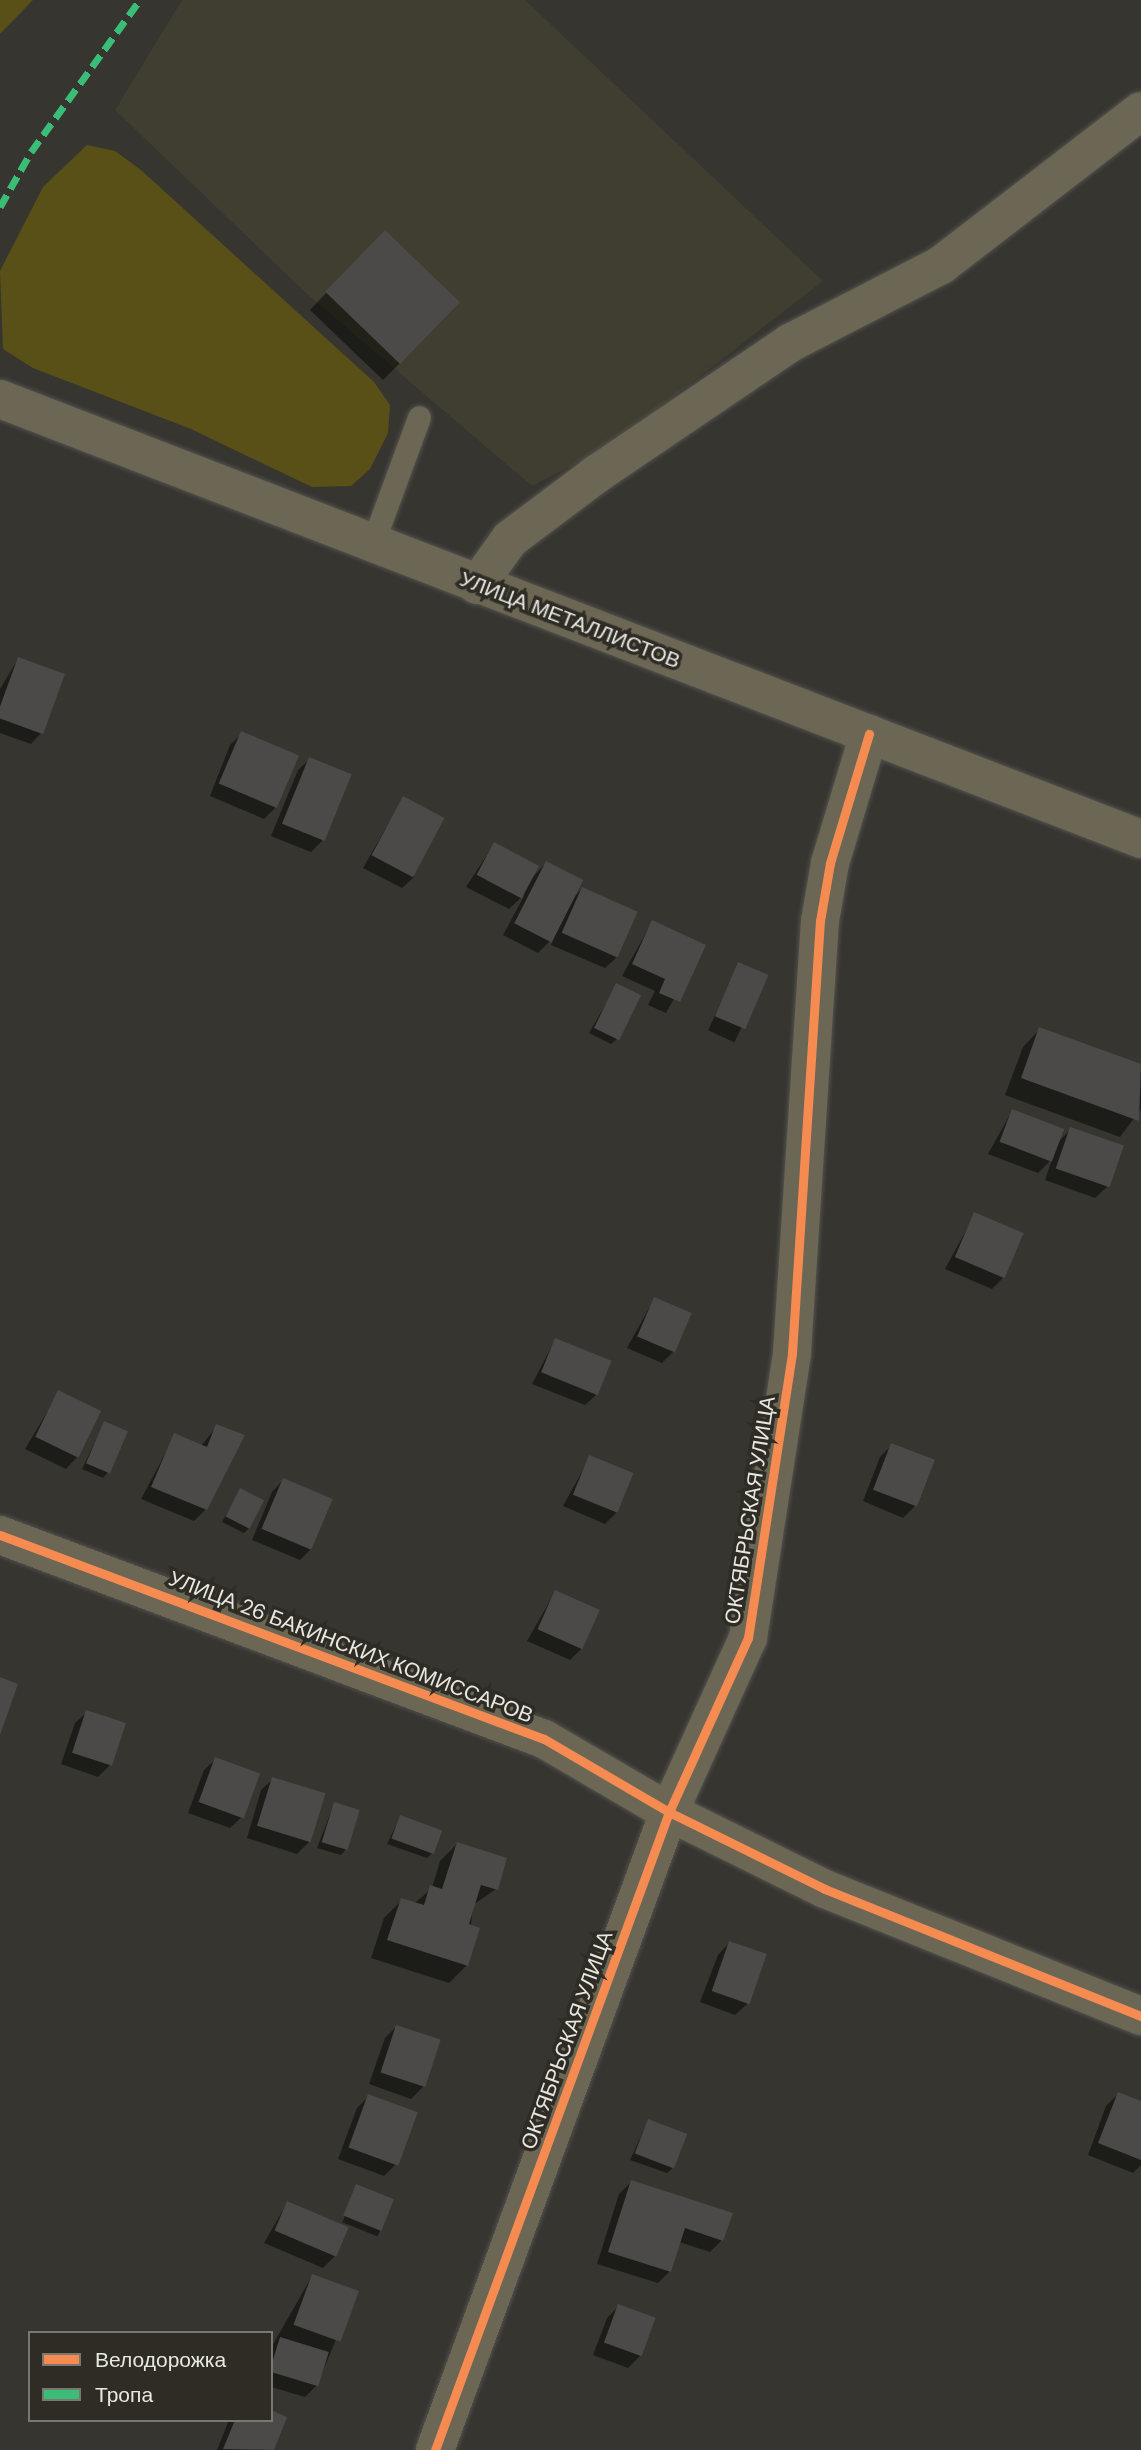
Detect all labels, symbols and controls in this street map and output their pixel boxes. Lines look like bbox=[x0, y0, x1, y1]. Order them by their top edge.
street label: УЛИЦА МЕТАЛЛИСТОВ bbox=[456, 566, 684, 674]
street label: ОКТЯБРЬСКАЯ УЛИЦА bbox=[720, 1394, 780, 1626]
street label: УЛИЦА 26 БАКИНСКИХ КОМИССАРОВ bbox=[165, 1566, 537, 1728]
street label: ОКТЯБРЬСКАЯ УЛИЦА bbox=[516, 1927, 618, 2153]
legend bbox=[28, 2331, 273, 2422]
text: Велодорожка bbox=[95, 2346, 226, 2374]
text: Тропа bbox=[95, 2381, 153, 2409]

